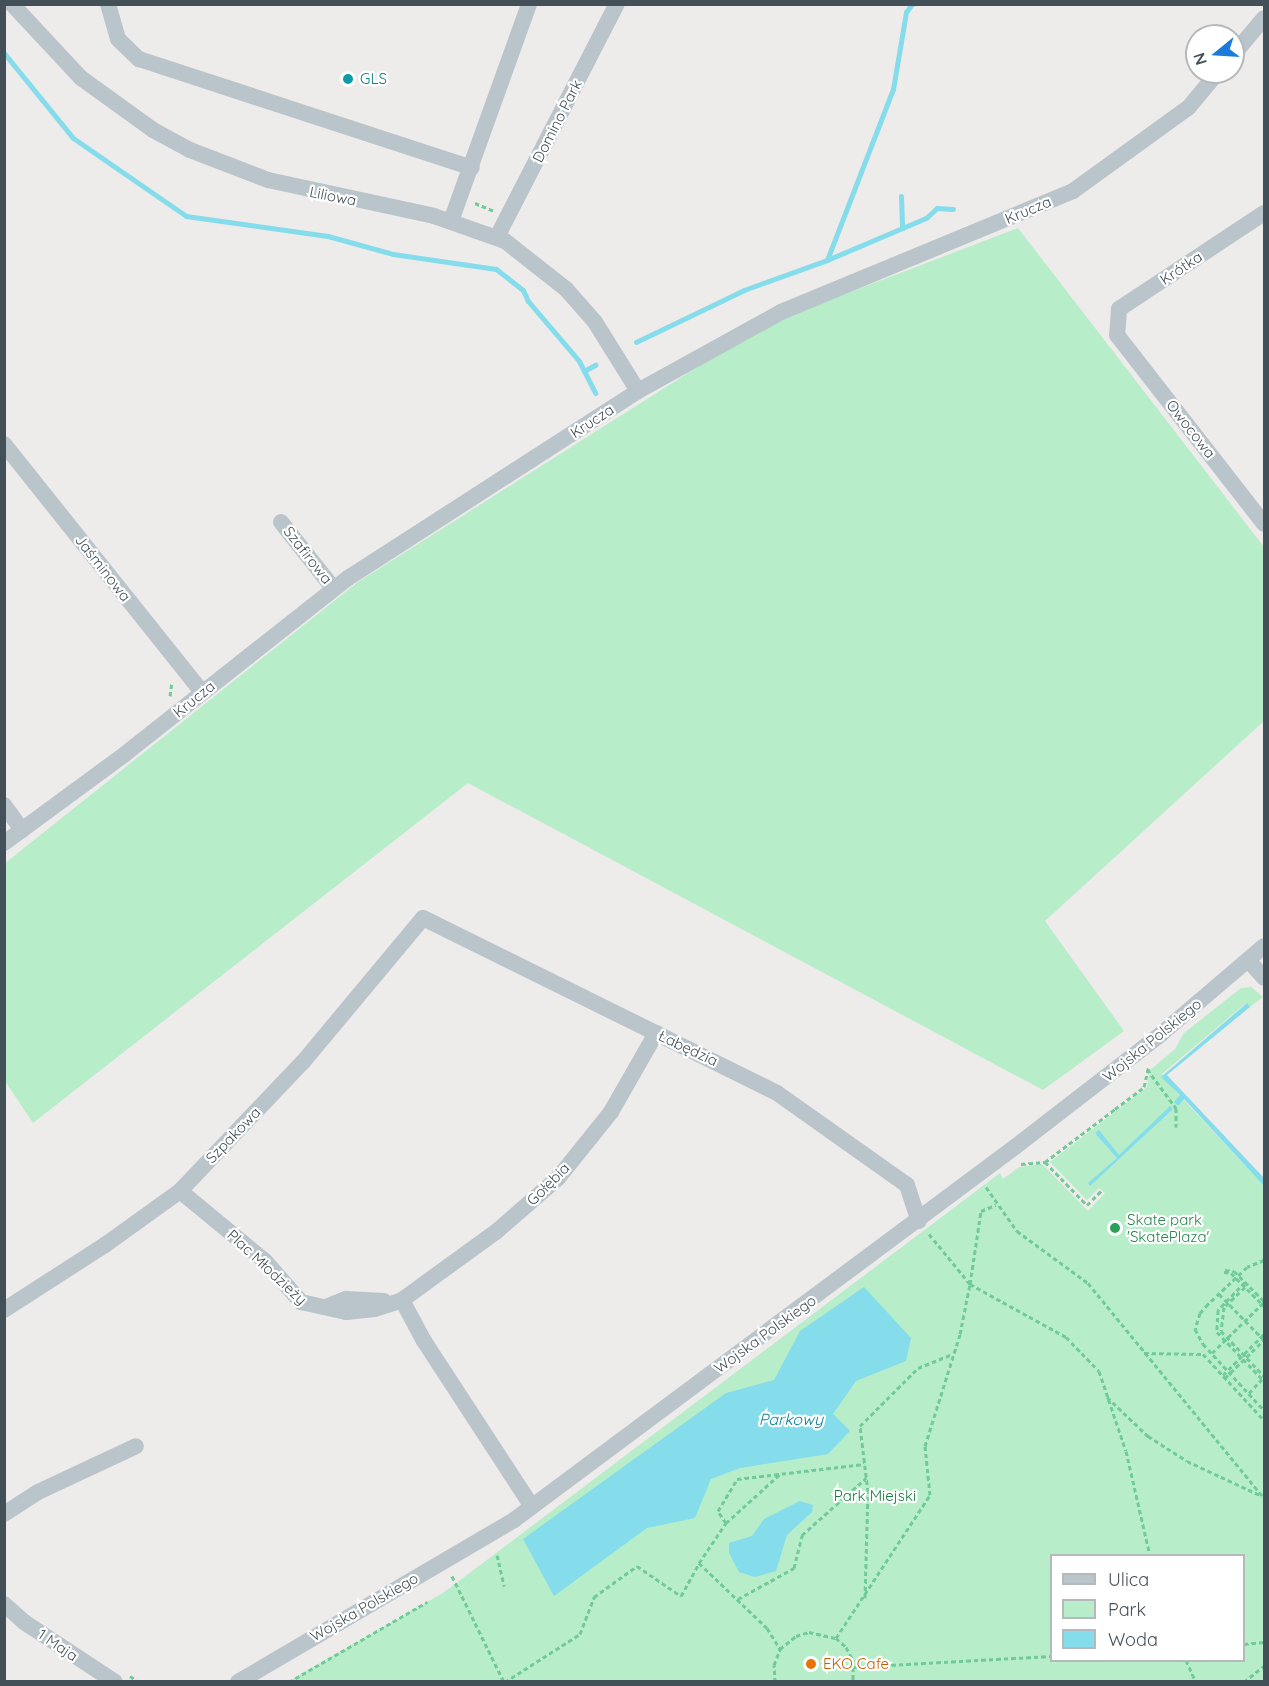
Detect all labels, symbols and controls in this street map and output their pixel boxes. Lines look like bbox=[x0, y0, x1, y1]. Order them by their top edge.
north arrow bbox=[1185, 24, 1245, 84]
text: N bbox=[1188, 50, 1211, 68]
place label: GLS bbox=[360, 70, 387, 88]
marker: GLS bbox=[341, 72, 355, 86]
street label: Domino Park bbox=[528, 77, 586, 165]
street label: Liliowa bbox=[308, 183, 358, 209]
street label: Krucza bbox=[1002, 192, 1054, 228]
street label: Krótka bbox=[1156, 247, 1206, 289]
street label: Owocowa bbox=[1163, 396, 1219, 462]
street label: Krucza bbox=[567, 400, 617, 442]
street label: Szafirowa bbox=[280, 523, 336, 587]
street label: Jaśminowa bbox=[71, 531, 135, 605]
street label: Krucza bbox=[170, 677, 218, 721]
street label: Wojska Polskiego bbox=[1099, 995, 1205, 1085]
street label: Łabędzia bbox=[655, 1026, 721, 1070]
street label: Szpakowa bbox=[202, 1103, 264, 1167]
street label: Gołębia bbox=[523, 1159, 573, 1209]
place label: Skate park 'SkatePlaza' bbox=[1127, 1210, 1210, 1245]
marker: Skate park 'SkatePlaza' bbox=[1108, 1221, 1122, 1235]
street label: Plac Młodzieży bbox=[224, 1226, 310, 1308]
street label: Wojska Polskiego bbox=[711, 1291, 819, 1377]
water label: Parkowy bbox=[759, 1409, 823, 1429]
park label: Park Miejski bbox=[834, 1487, 916, 1505]
legend bbox=[1050, 1554, 1245, 1662]
text: Ulica bbox=[1108, 1568, 1149, 1591]
street label: Wojska Polskiego bbox=[307, 1569, 421, 1645]
text: Park bbox=[1108, 1598, 1146, 1621]
street label: 1 Maja bbox=[35, 1625, 81, 1665]
text: Woda bbox=[1108, 1628, 1158, 1651]
place label: EKO Cafe bbox=[823, 1655, 889, 1673]
marker: EKO Cafe bbox=[804, 1657, 818, 1671]

